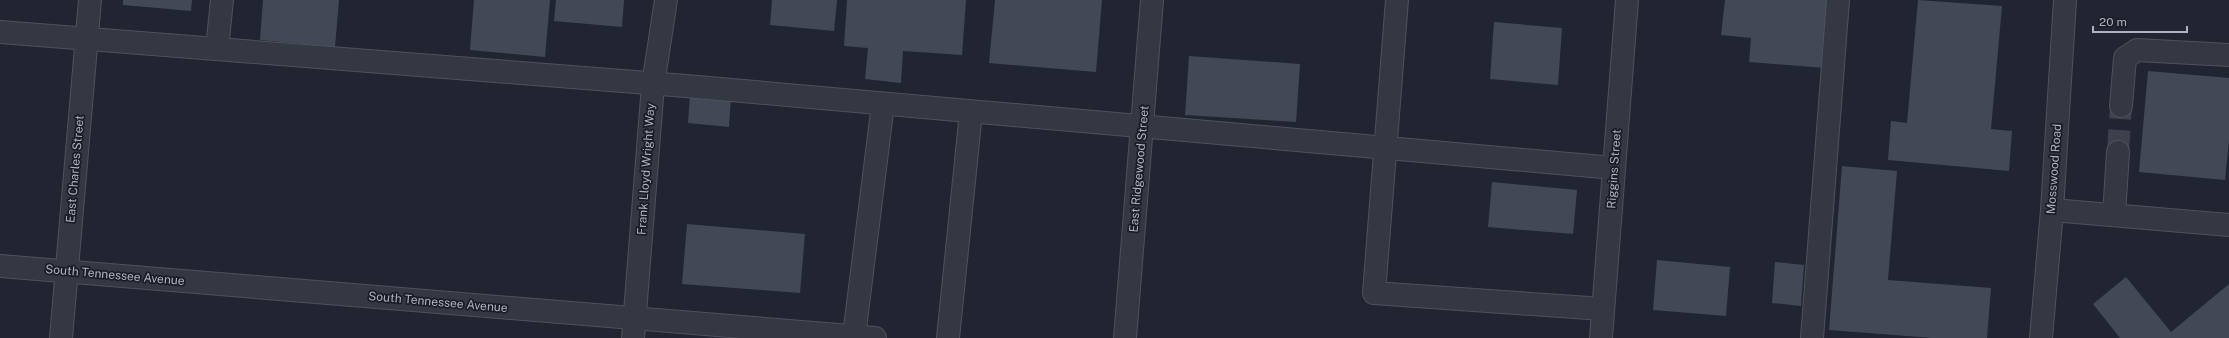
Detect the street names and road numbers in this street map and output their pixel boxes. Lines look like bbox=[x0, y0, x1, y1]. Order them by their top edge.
street label: Frank Lloyd Wright Way bbox=[634, 102, 658, 235]
street label: East Ridgewood Street bbox=[1126, 105, 1152, 233]
street label: East Charles Street bbox=[63, 114, 87, 223]
street label: Mosswood Road bbox=[2044, 123, 2064, 215]
street label: Riggins Street bbox=[1604, 128, 1624, 209]
street label: South Tennessee Avenue bbox=[45, 262, 185, 288]
street label: South Tennessee Avenue bbox=[368, 289, 508, 315]

